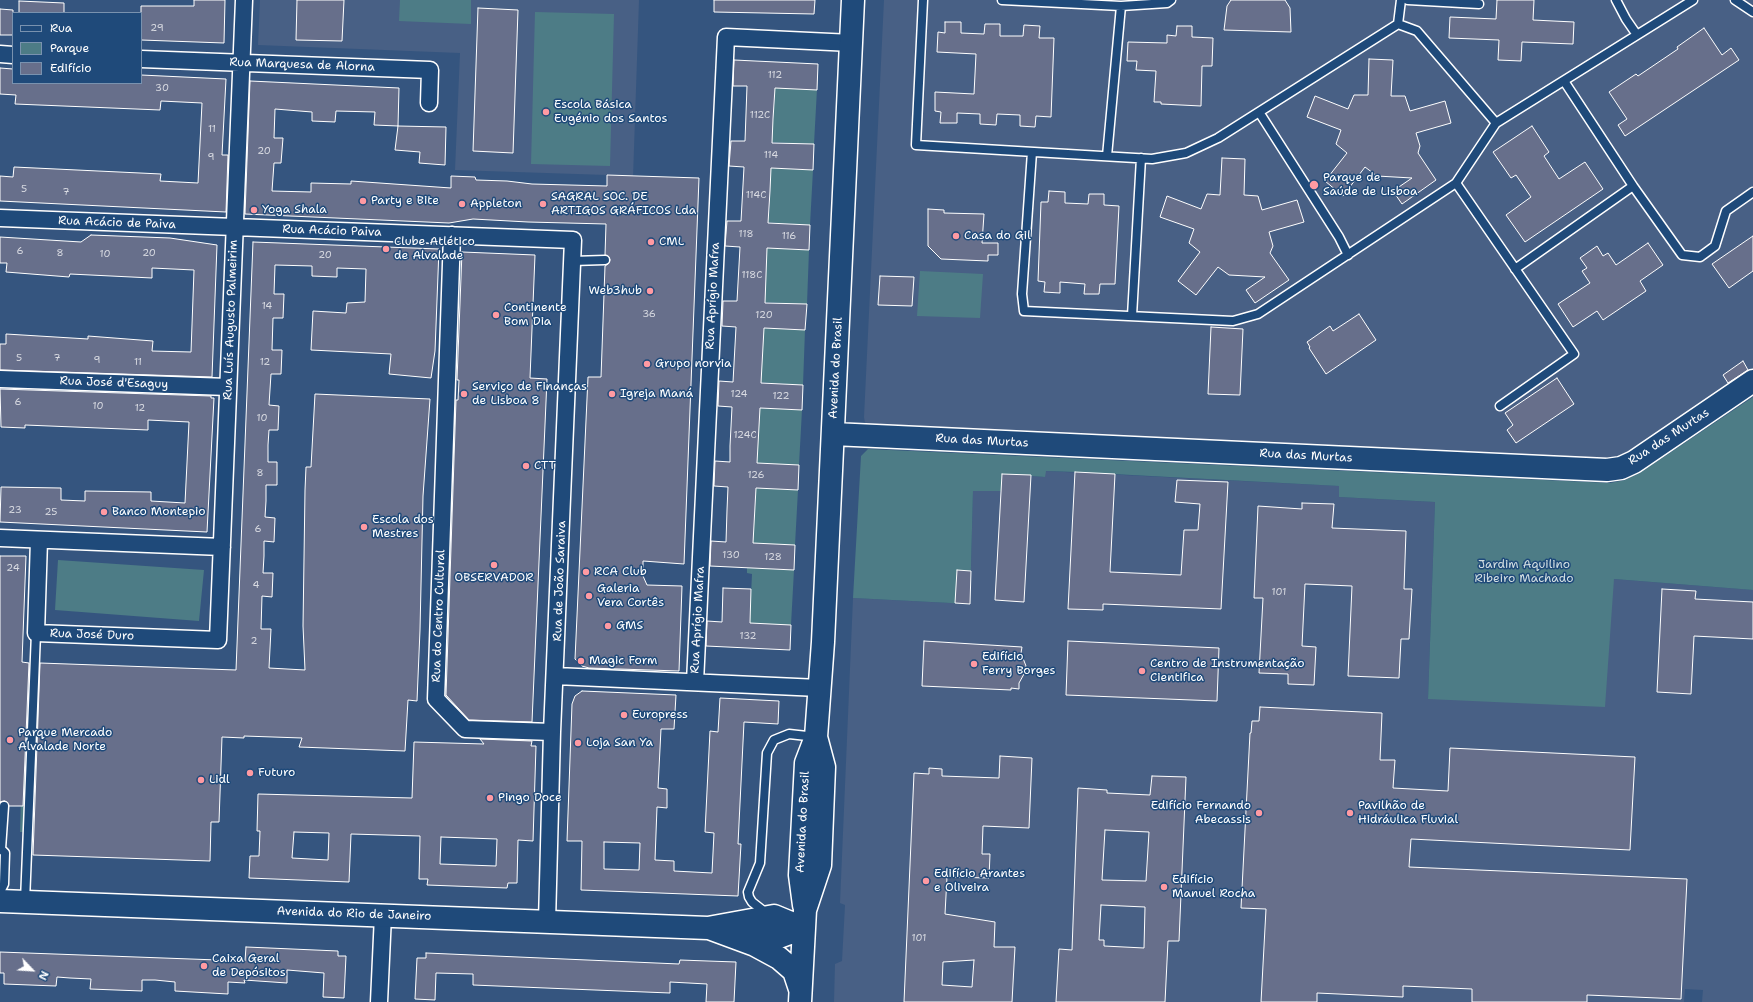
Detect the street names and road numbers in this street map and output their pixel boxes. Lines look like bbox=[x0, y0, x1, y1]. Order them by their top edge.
street label: Rua Marquesa de Alorna bbox=[229, 55, 375, 75]
street label: Rua Acácio de Paiva bbox=[58, 214, 176, 232]
street label: Rua Acácio Paiva bbox=[282, 222, 382, 240]
street label: Rua Luís Augusto Palmeirim bbox=[221, 240, 241, 400]
street label: Rua Aprígio Mafra bbox=[703, 242, 723, 350]
street label: Avenida do Brasil bbox=[826, 317, 846, 419]
street label: Rua José d'Esaguy bbox=[59, 374, 169, 392]
street label: Rua das Murtas bbox=[1626, 406, 1712, 468]
street label: Rua das Murtas bbox=[935, 431, 1029, 451]
street label: Rua das Murtas bbox=[1259, 446, 1353, 466]
street label: Rua de João Saraiva bbox=[551, 520, 569, 642]
street label: Rua do Centro Cultural bbox=[429, 549, 449, 683]
street label: Rua Aprígio Mafra bbox=[688, 566, 708, 674]
street label: Rua José Duro bbox=[50, 626, 134, 644]
street label: Avenida do Brasil bbox=[793, 771, 813, 873]
street label: Avenida do Rio de Janeiro bbox=[276, 904, 432, 924]

